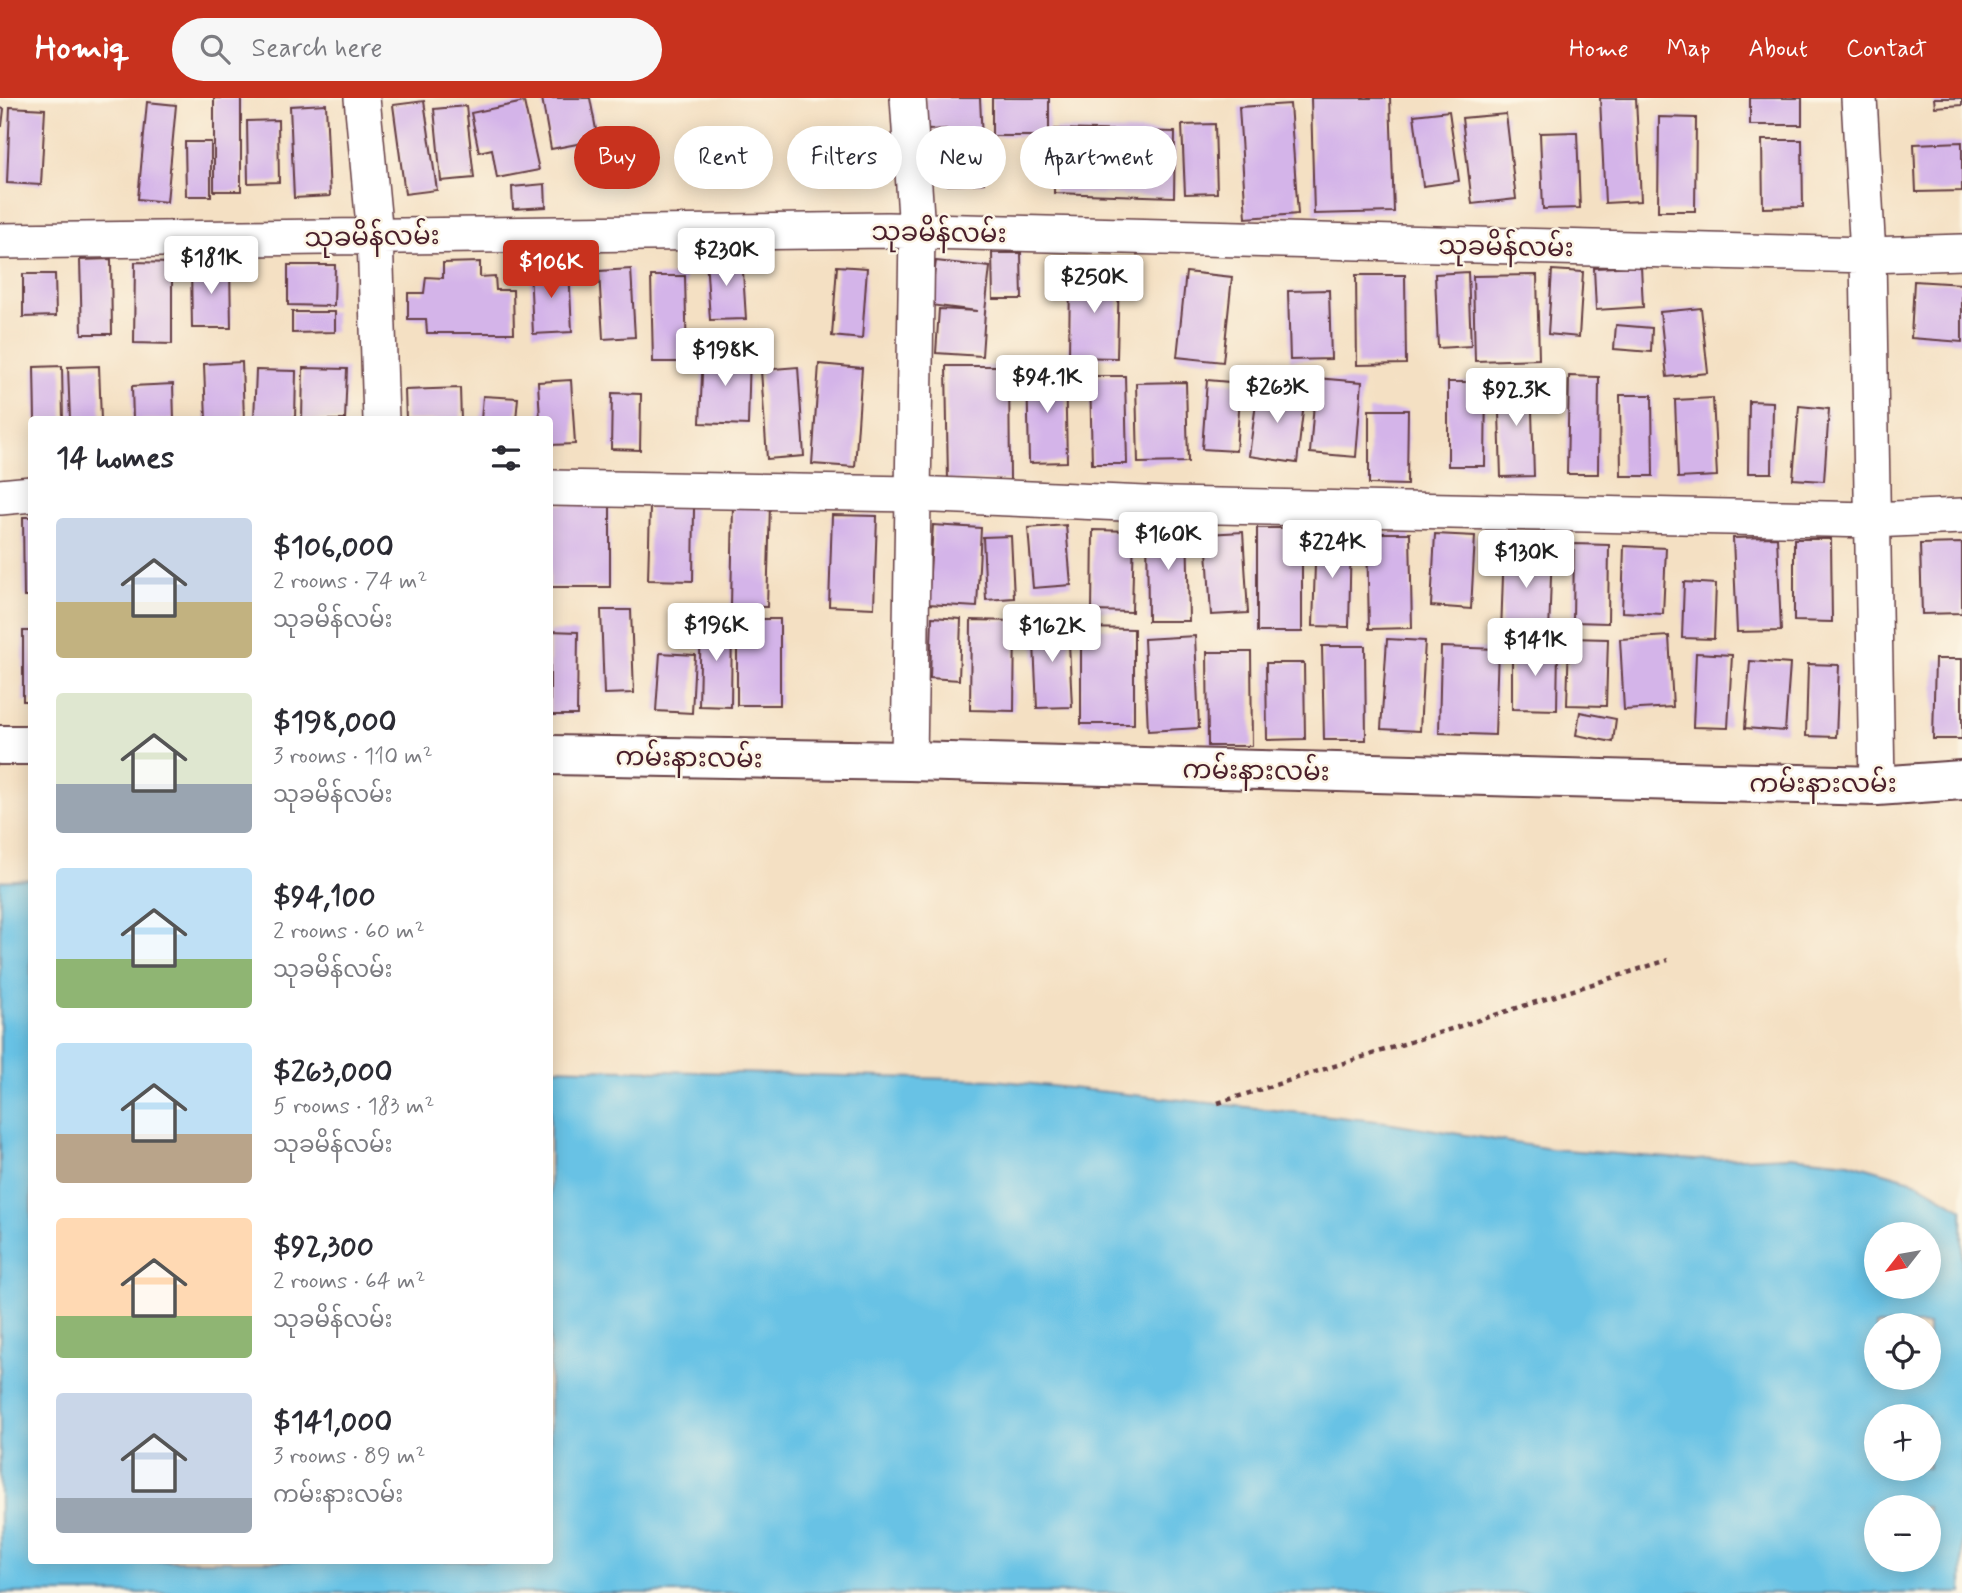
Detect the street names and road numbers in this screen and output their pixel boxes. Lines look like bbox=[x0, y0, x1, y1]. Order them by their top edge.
street label: သုခမိန်လမ်း bbox=[871, 214, 1007, 254]
street label: သုခမိန်လမ်း bbox=[304, 218, 440, 258]
street label: သုခမိန်လမ်း bbox=[1438, 228, 1574, 268]
street label: ကမ်းနားလမ်း bbox=[615, 739, 763, 779]
street label: ကမ်းနားလမ်း bbox=[1182, 752, 1330, 792]
street label: ကမ်းနားလမ်း bbox=[1749, 766, 1897, 804]

